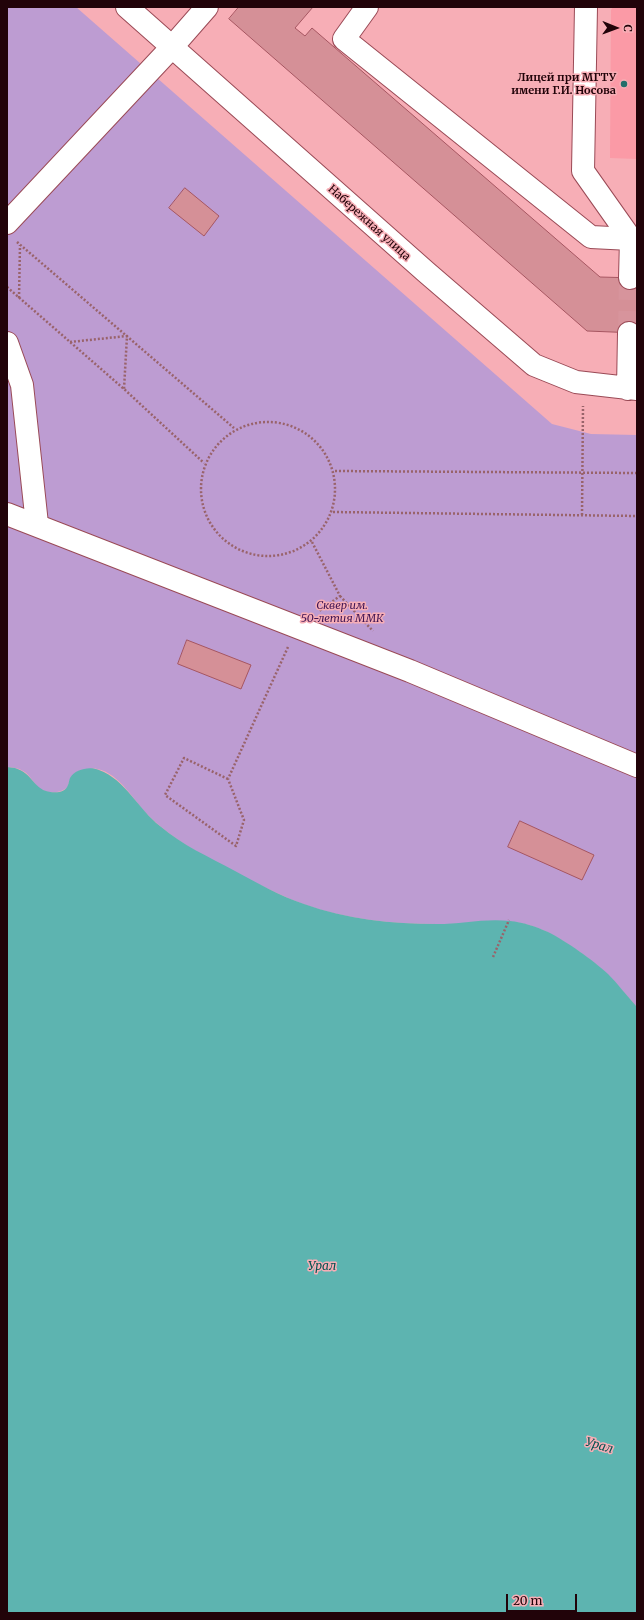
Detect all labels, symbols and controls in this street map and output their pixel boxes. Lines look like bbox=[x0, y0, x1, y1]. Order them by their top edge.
north arrow bbox=[596, 8, 636, 48]
text: С bbox=[621, 24, 635, 32]
place label: Лицей при МГТУ имени Г.И. Носова bbox=[511, 71, 616, 97]
marker: Лицей при МГТУ имени Г.И. Носова bbox=[619, 79, 629, 89]
street label: Набережная улица bbox=[325, 183, 413, 263]
park label: Сквер им. 50-летия ММК bbox=[301, 599, 383, 625]
water label: Урал bbox=[308, 1260, 336, 1274]
water label: Урал bbox=[583, 1435, 615, 1457]
scale bar bbox=[508, 1586, 579, 1612]
text: 20 m bbox=[513, 1593, 542, 1608]

